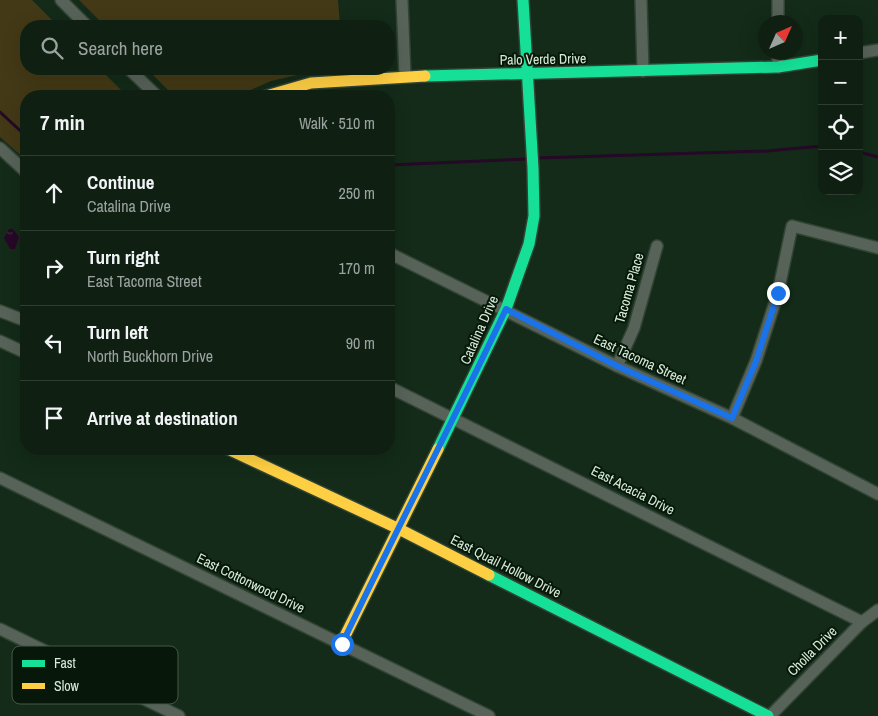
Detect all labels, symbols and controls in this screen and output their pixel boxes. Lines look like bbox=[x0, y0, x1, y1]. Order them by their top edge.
north arrow bbox=[758, 15, 803, 60]
map controls bbox=[818, 15, 863, 195]
button: + bbox=[818, 15, 863, 60]
search box bbox=[20, 20, 395, 75]
icon: search bbox=[38, 34, 66, 62]
text: Search here bbox=[78, 35, 163, 61]
street label: Palo Verde Drive bbox=[499, 49, 587, 69]
button: − bbox=[818, 60, 863, 105]
button: locate bbox=[818, 105, 863, 150]
text: 7 min bbox=[40, 108, 85, 137]
text: Walk · 510 m bbox=[299, 112, 375, 134]
button: layers bbox=[818, 150, 863, 195]
text: Continue bbox=[87, 169, 155, 195]
icon: ahead bbox=[40, 179, 68, 207]
text: 250 m bbox=[339, 182, 375, 204]
text: Catalina Drive bbox=[87, 195, 171, 217]
text: Turn right bbox=[87, 244, 159, 270]
street label: Tacoma Place bbox=[610, 251, 648, 325]
icon: right bbox=[40, 254, 68, 282]
text: 170 m bbox=[339, 257, 375, 279]
text: East Tacoma Street bbox=[87, 270, 202, 292]
route end bbox=[767, 282, 790, 305]
street label: Catalina Drive bbox=[456, 293, 502, 367]
text: Turn left bbox=[87, 319, 148, 345]
icon: left bbox=[40, 329, 68, 357]
street label: East Tacoma Street bbox=[591, 330, 689, 388]
text: 90 m bbox=[346, 332, 375, 354]
text: North Buckhorn Drive bbox=[87, 345, 213, 367]
icon: arrive bbox=[40, 404, 68, 432]
text: Arrive at destination bbox=[87, 405, 238, 431]
street label: East Acacia Drive bbox=[588, 461, 678, 519]
street label: East Quail Hollow Drive bbox=[448, 530, 564, 602]
street label: East Cottonwood Drive bbox=[194, 549, 308, 617]
street label: Cholla Drive bbox=[783, 622, 841, 680]
route start bbox=[331, 633, 354, 656]
legend bbox=[12, 646, 178, 704]
text: Fast bbox=[54, 654, 76, 672]
text: Slow bbox=[54, 677, 80, 695]

